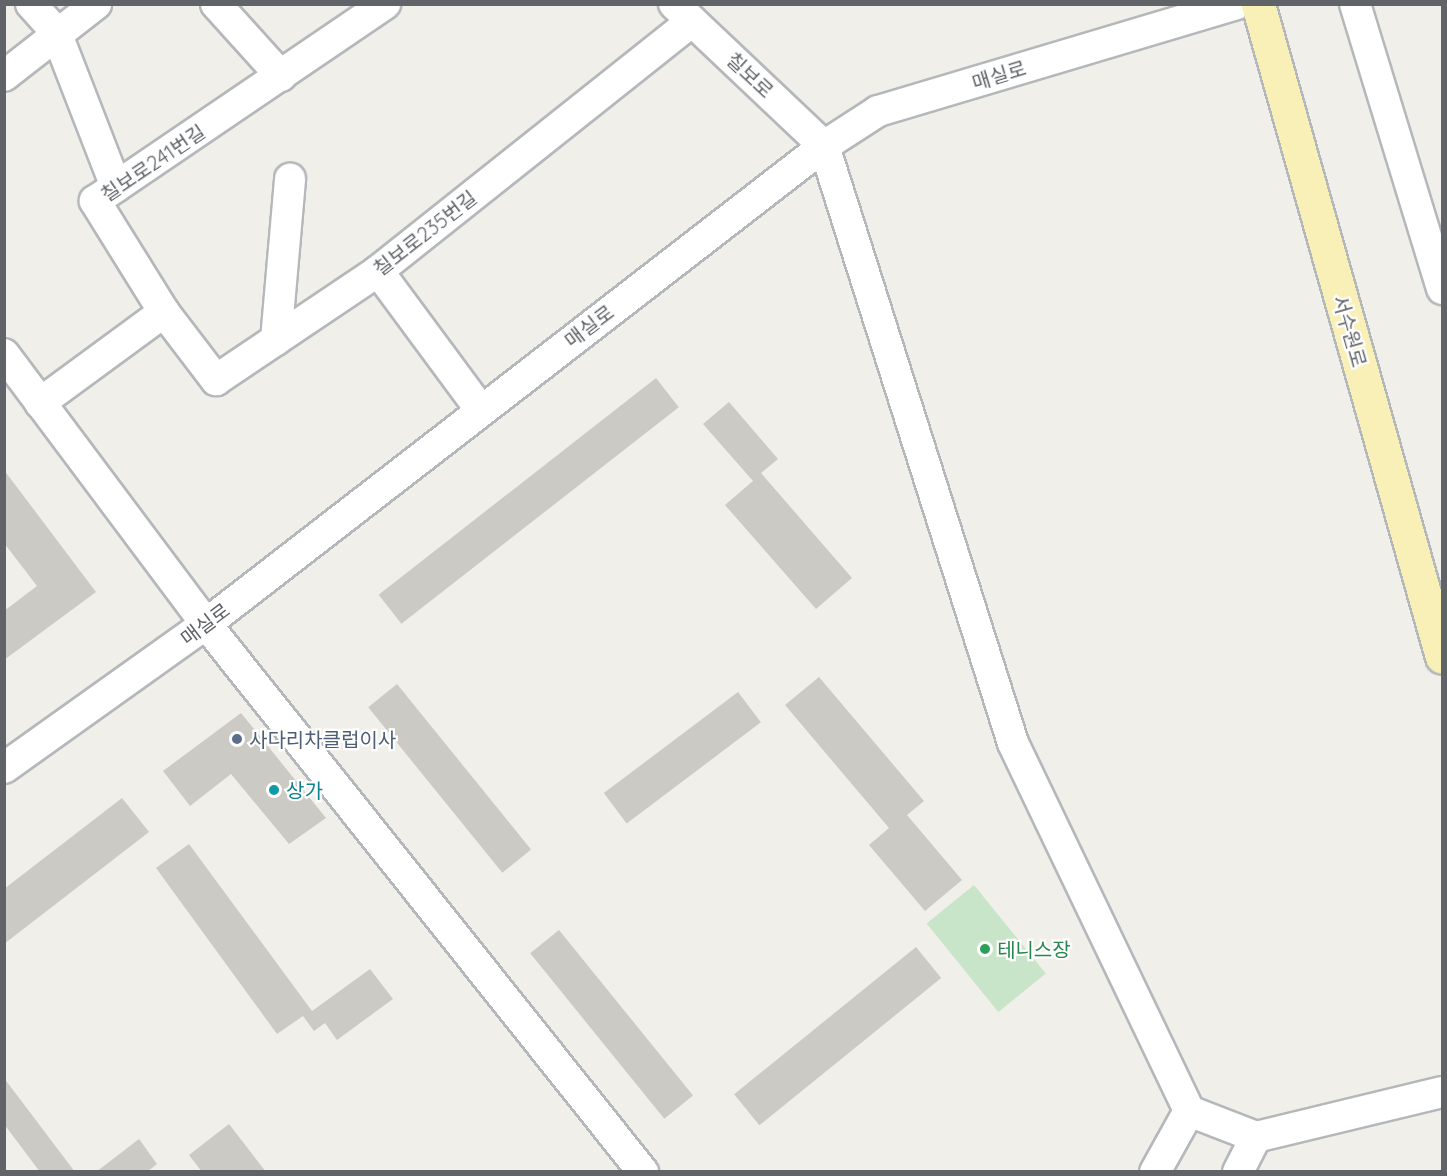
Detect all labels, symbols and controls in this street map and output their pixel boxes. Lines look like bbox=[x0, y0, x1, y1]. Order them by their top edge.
street label: 칠보로 bbox=[722, 47, 778, 103]
street label: 매실로 bbox=[969, 55, 1029, 95]
street label: 칠보로241번길 bbox=[96, 119, 210, 207]
street label: 칠보로235번길 bbox=[369, 185, 481, 281]
street label: 서수원로 bbox=[1328, 292, 1372, 370]
street label: 매실로 bbox=[560, 300, 618, 352]
street label: 매실로 bbox=[176, 598, 234, 650]
place label: 사다리차클럽이사 bbox=[249, 727, 396, 751]
marker: 사다리차클럽이사 bbox=[230, 732, 244, 746]
place label: 상가 bbox=[286, 778, 323, 802]
marker: 상가 bbox=[267, 783, 281, 797]
place label: 테니스장 bbox=[997, 937, 1071, 961]
marker: 테니스장 bbox=[978, 942, 992, 956]

